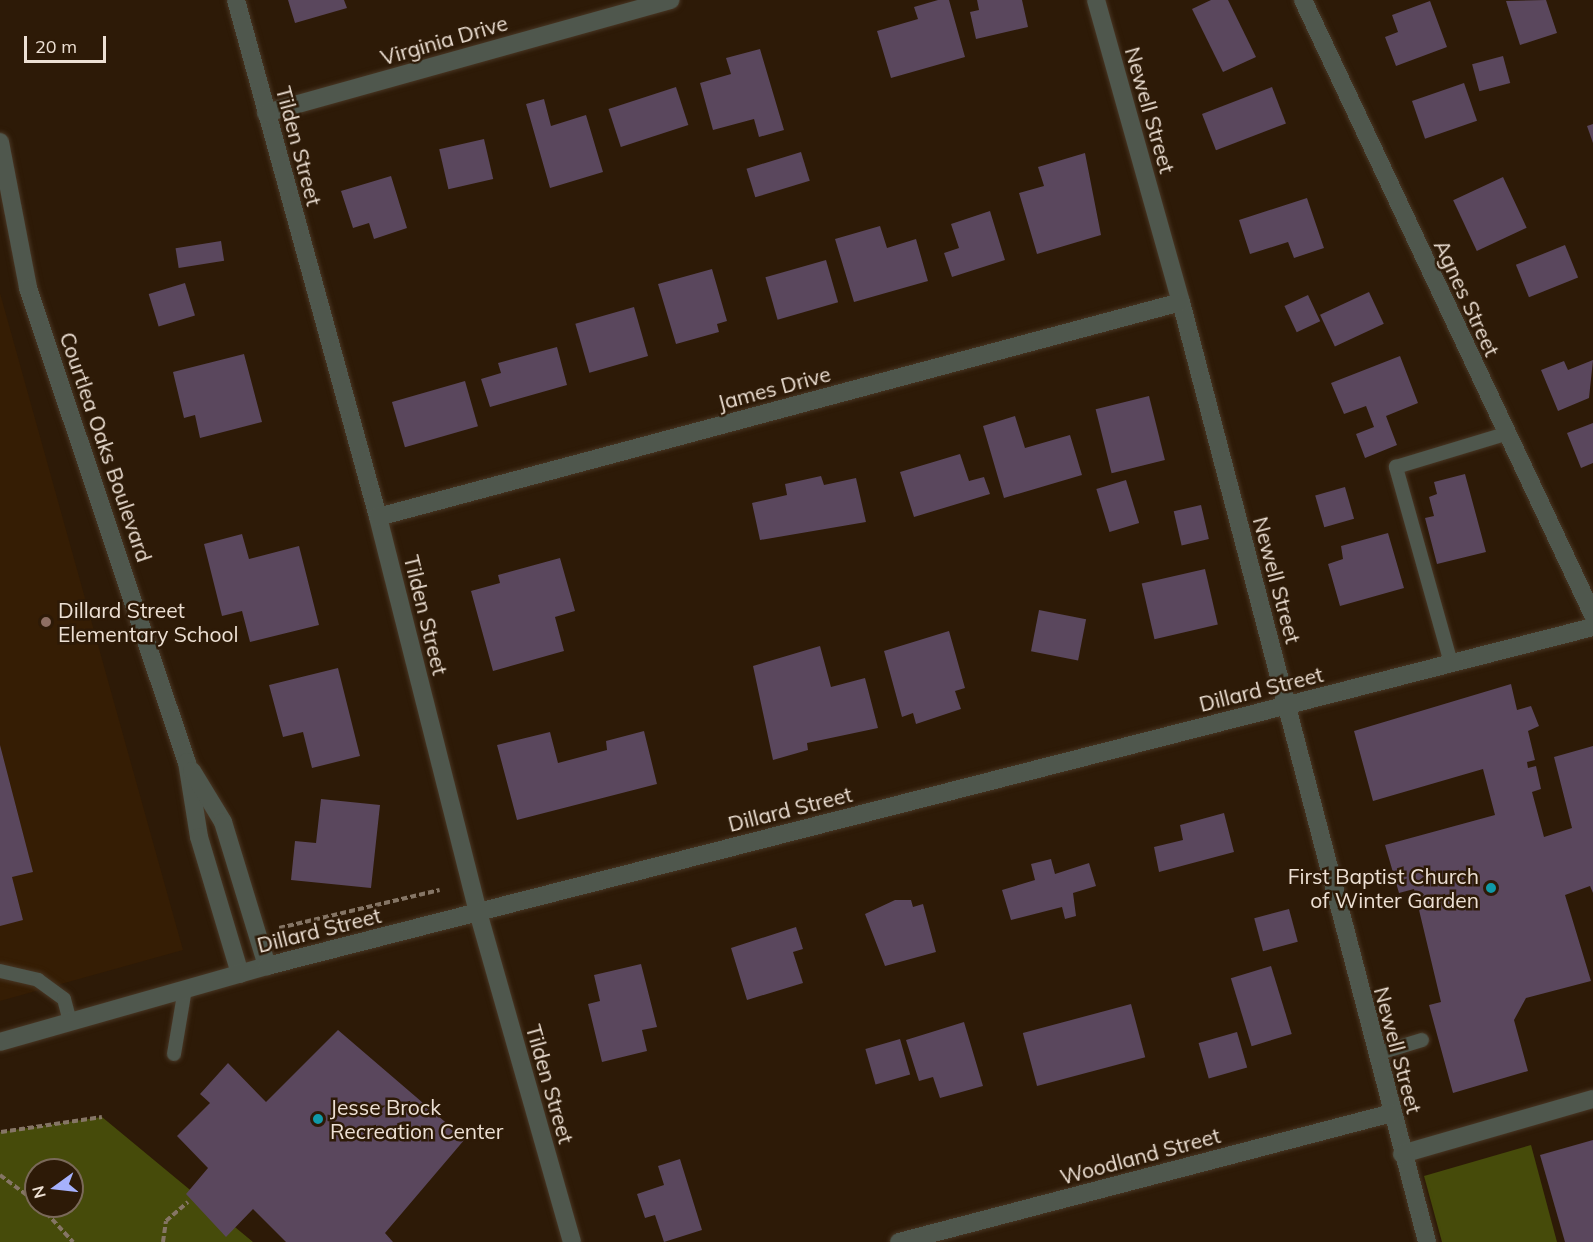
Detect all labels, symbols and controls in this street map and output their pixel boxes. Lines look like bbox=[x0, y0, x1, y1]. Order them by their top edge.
street label: Virginia Drive bbox=[378, 10, 510, 70]
scale bar bbox=[27, 24, 110, 62]
text: 20 m bbox=[35, 35, 77, 58]
street label: Newell Street bbox=[1120, 44, 1180, 176]
street label: Tilden Street bbox=[271, 84, 327, 208]
street label: Agnes Street bbox=[1429, 236, 1505, 360]
street label: Courtlea Oaks Boulevard bbox=[55, 329, 157, 565]
street label: James Drive bbox=[715, 361, 833, 415]
street label: Newell Street bbox=[1248, 514, 1306, 646]
street label: Tilden Street bbox=[399, 552, 453, 678]
place label: Dillard Street Elementary School bbox=[58, 597, 239, 647]
marker: Dillard Street Elementary School bbox=[39, 615, 53, 629]
street label: Dillard Street bbox=[1196, 661, 1326, 717]
street label: Dillard Street bbox=[725, 781, 855, 837]
place label: First Baptist Church of Winter Garden bbox=[1288, 863, 1479, 913]
marker: First Baptist Church of Winter Garden bbox=[1484, 881, 1498, 895]
street label: Dillard Street bbox=[254, 902, 384, 958]
street label: Newell Street bbox=[1369, 984, 1427, 1116]
street label: Tilden Street bbox=[521, 1022, 579, 1146]
place label: Jesse Brock Recreation Center bbox=[330, 1094, 503, 1144]
marker: Jesse Brock Recreation Center bbox=[311, 1112, 325, 1126]
street label: Woodland Street bbox=[1057, 1123, 1223, 1189]
north arrow bbox=[24, 1158, 84, 1218]
text: N bbox=[27, 1184, 50, 1201]

